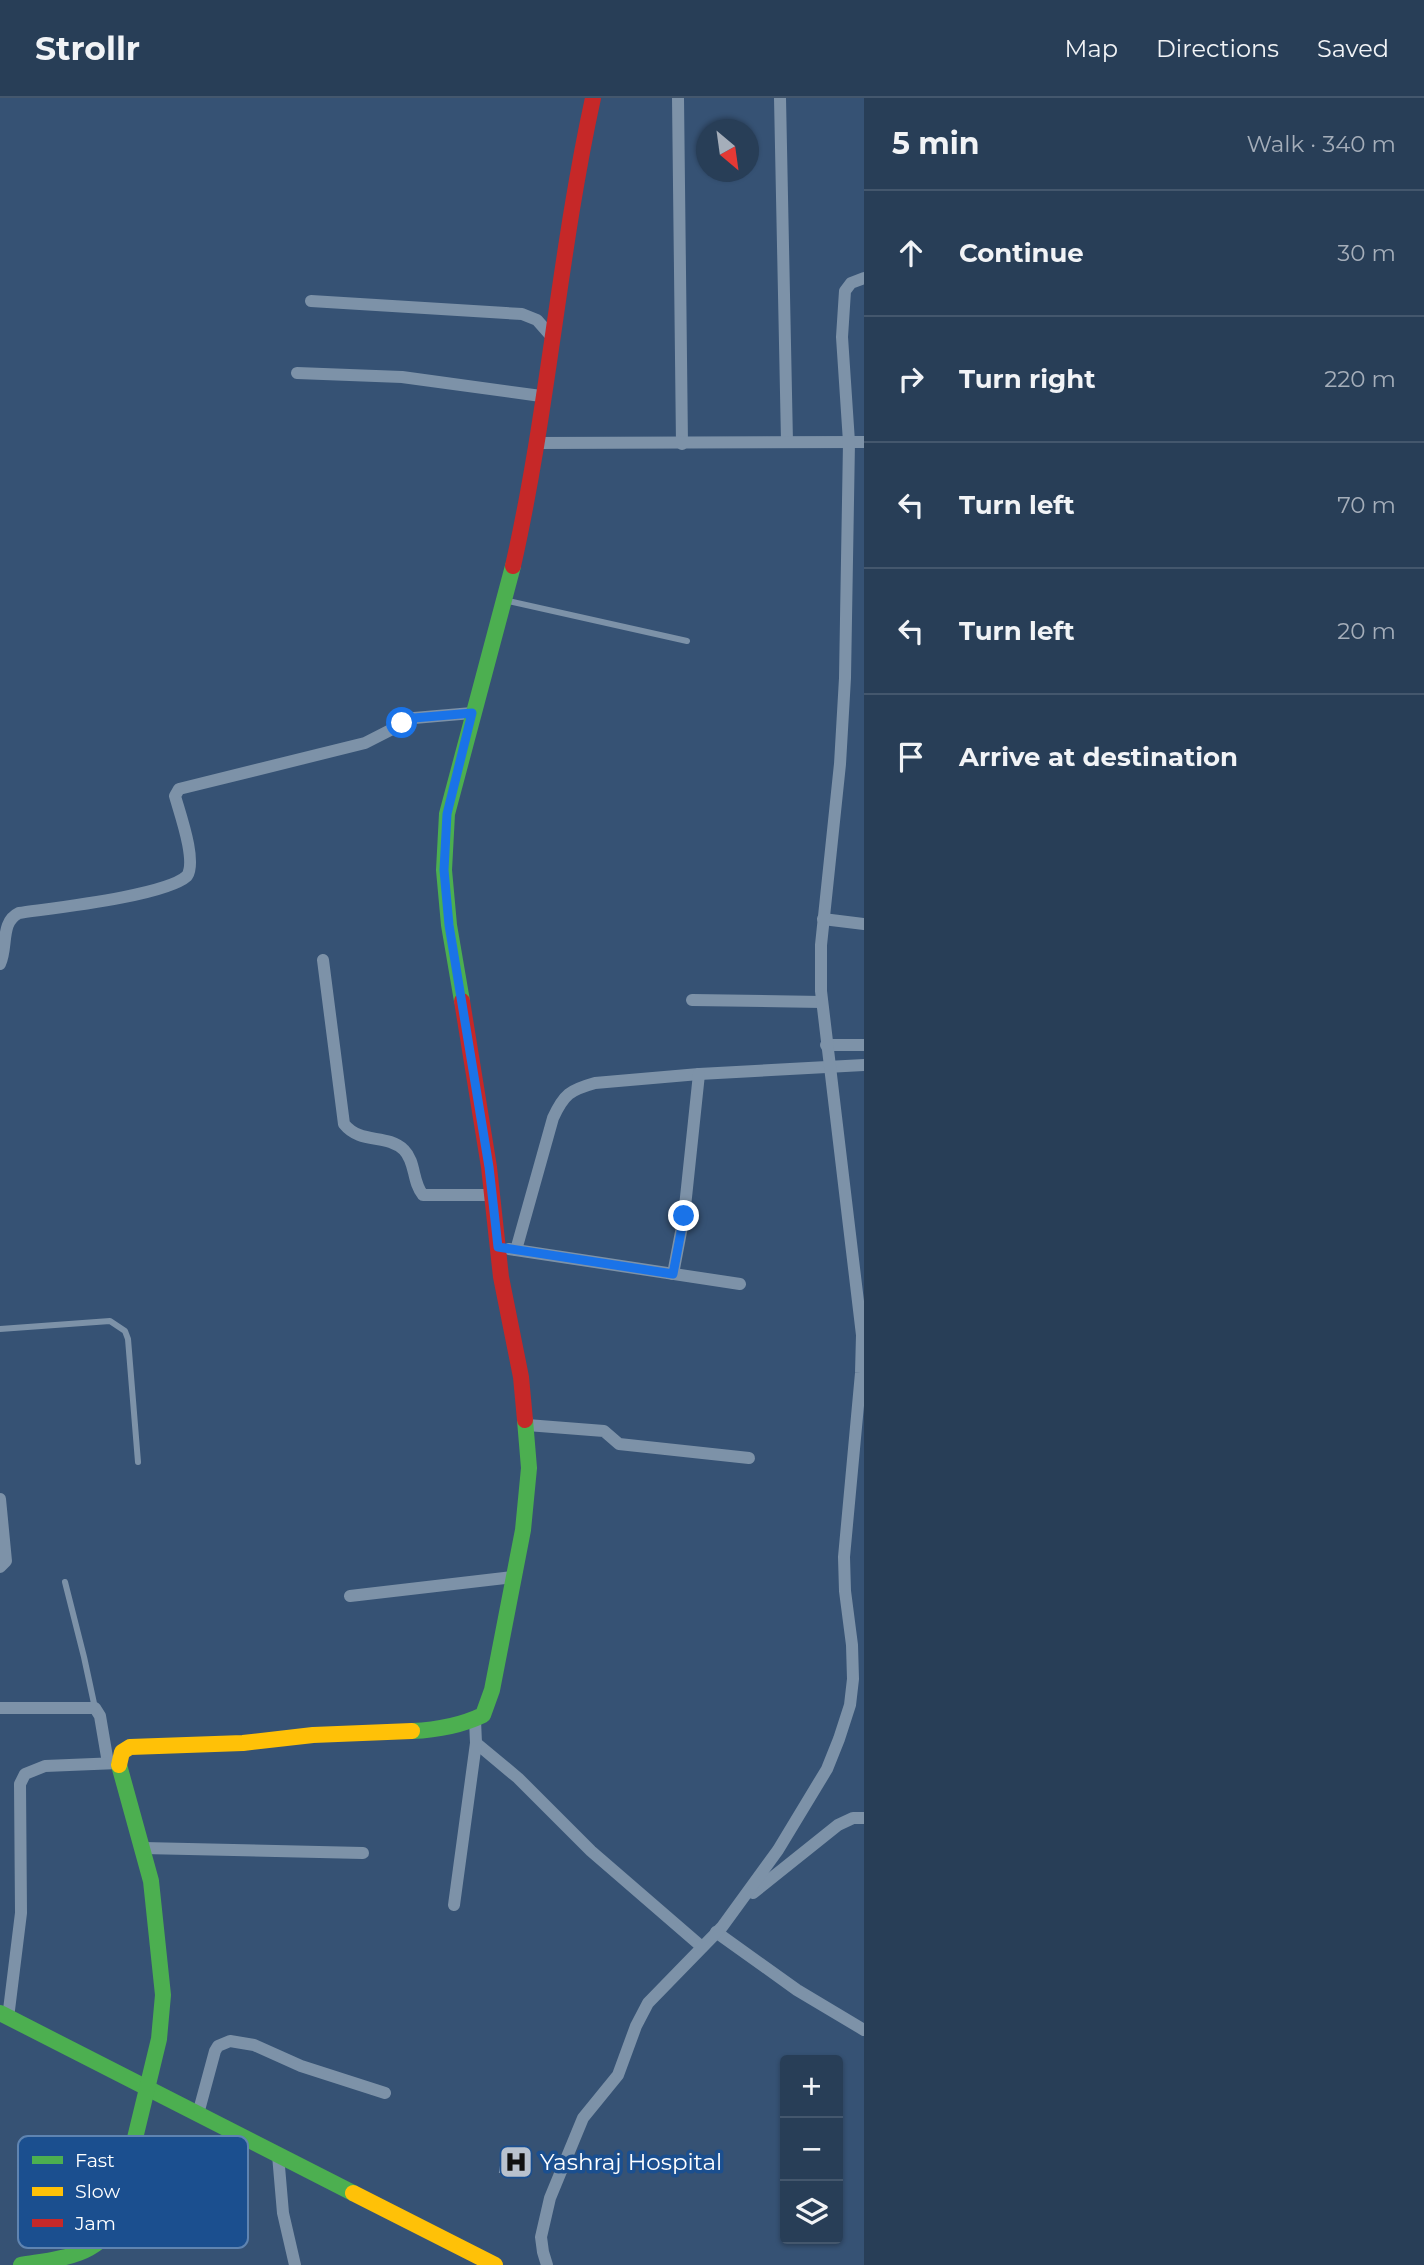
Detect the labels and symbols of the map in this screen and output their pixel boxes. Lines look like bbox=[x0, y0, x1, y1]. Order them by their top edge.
north arrow bbox=[696, 119, 759, 182]
route start bbox=[386, 707, 417, 738]
route end bbox=[668, 1200, 699, 1231]
legend bbox=[18, 2136, 248, 2248]
hospital icon: Yashraj Hospital bbox=[497, 2143, 535, 2181]
place label: Yashraj Hospital bbox=[540, 2148, 722, 2176]
text: Fast bbox=[75, 2149, 115, 2172]
text: Slow bbox=[75, 2180, 120, 2203]
text: Jam bbox=[74, 2212, 116, 2235]

